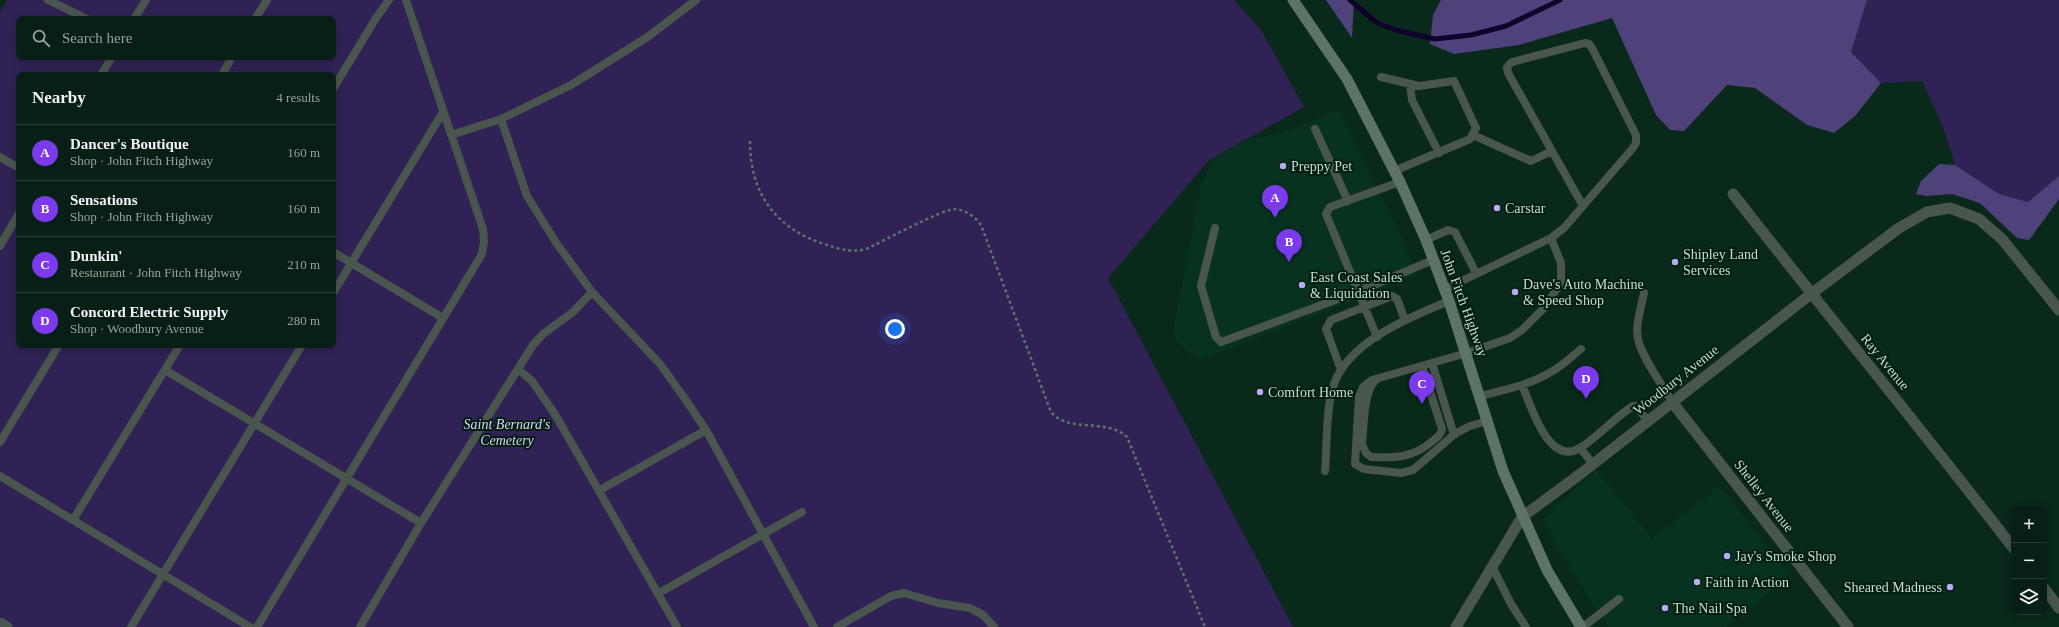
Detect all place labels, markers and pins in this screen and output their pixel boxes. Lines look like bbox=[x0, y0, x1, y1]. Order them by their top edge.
place label: Preppy Pet bbox=[1291, 159, 1352, 174]
marker: Preppy Pet bbox=[1278, 161, 1288, 171]
pin: A bbox=[1262, 185, 1288, 218]
place label: Carstar bbox=[1505, 201, 1546, 216]
marker: Carstar bbox=[1492, 203, 1502, 213]
pin: B bbox=[1276, 229, 1302, 262]
place label: Shipley Land Services bbox=[1683, 247, 1758, 278]
marker: Shipley Land Services bbox=[1670, 257, 1680, 267]
place label: East Coast Sales & Liquidation bbox=[1310, 270, 1403, 301]
place label: Dave's Auto Machine & Speed Shop bbox=[1523, 277, 1644, 308]
marker: East Coast Sales & Liquidation bbox=[1297, 280, 1307, 290]
marker: Dave's Auto Machine & Speed Shop bbox=[1510, 287, 1520, 297]
pin: D bbox=[1573, 366, 1599, 399]
pin: C bbox=[1409, 371, 1435, 404]
place label: Comfort Home bbox=[1268, 385, 1353, 400]
marker: Comfort Home bbox=[1255, 387, 1265, 397]
place label: Jay's Smoke Shop bbox=[1735, 549, 1836, 564]
marker: Jay's Smoke Shop bbox=[1722, 551, 1732, 561]
place label: Faith in Action bbox=[1705, 575, 1789, 590]
marker: Faith in Action bbox=[1692, 577, 1702, 587]
place label: Sheared Madness bbox=[1844, 580, 1942, 595]
marker: Sheared Madness bbox=[1945, 582, 1955, 592]
place label: The Nail Spa bbox=[1673, 601, 1748, 616]
marker: The Nail Spa bbox=[1660, 603, 1670, 613]

